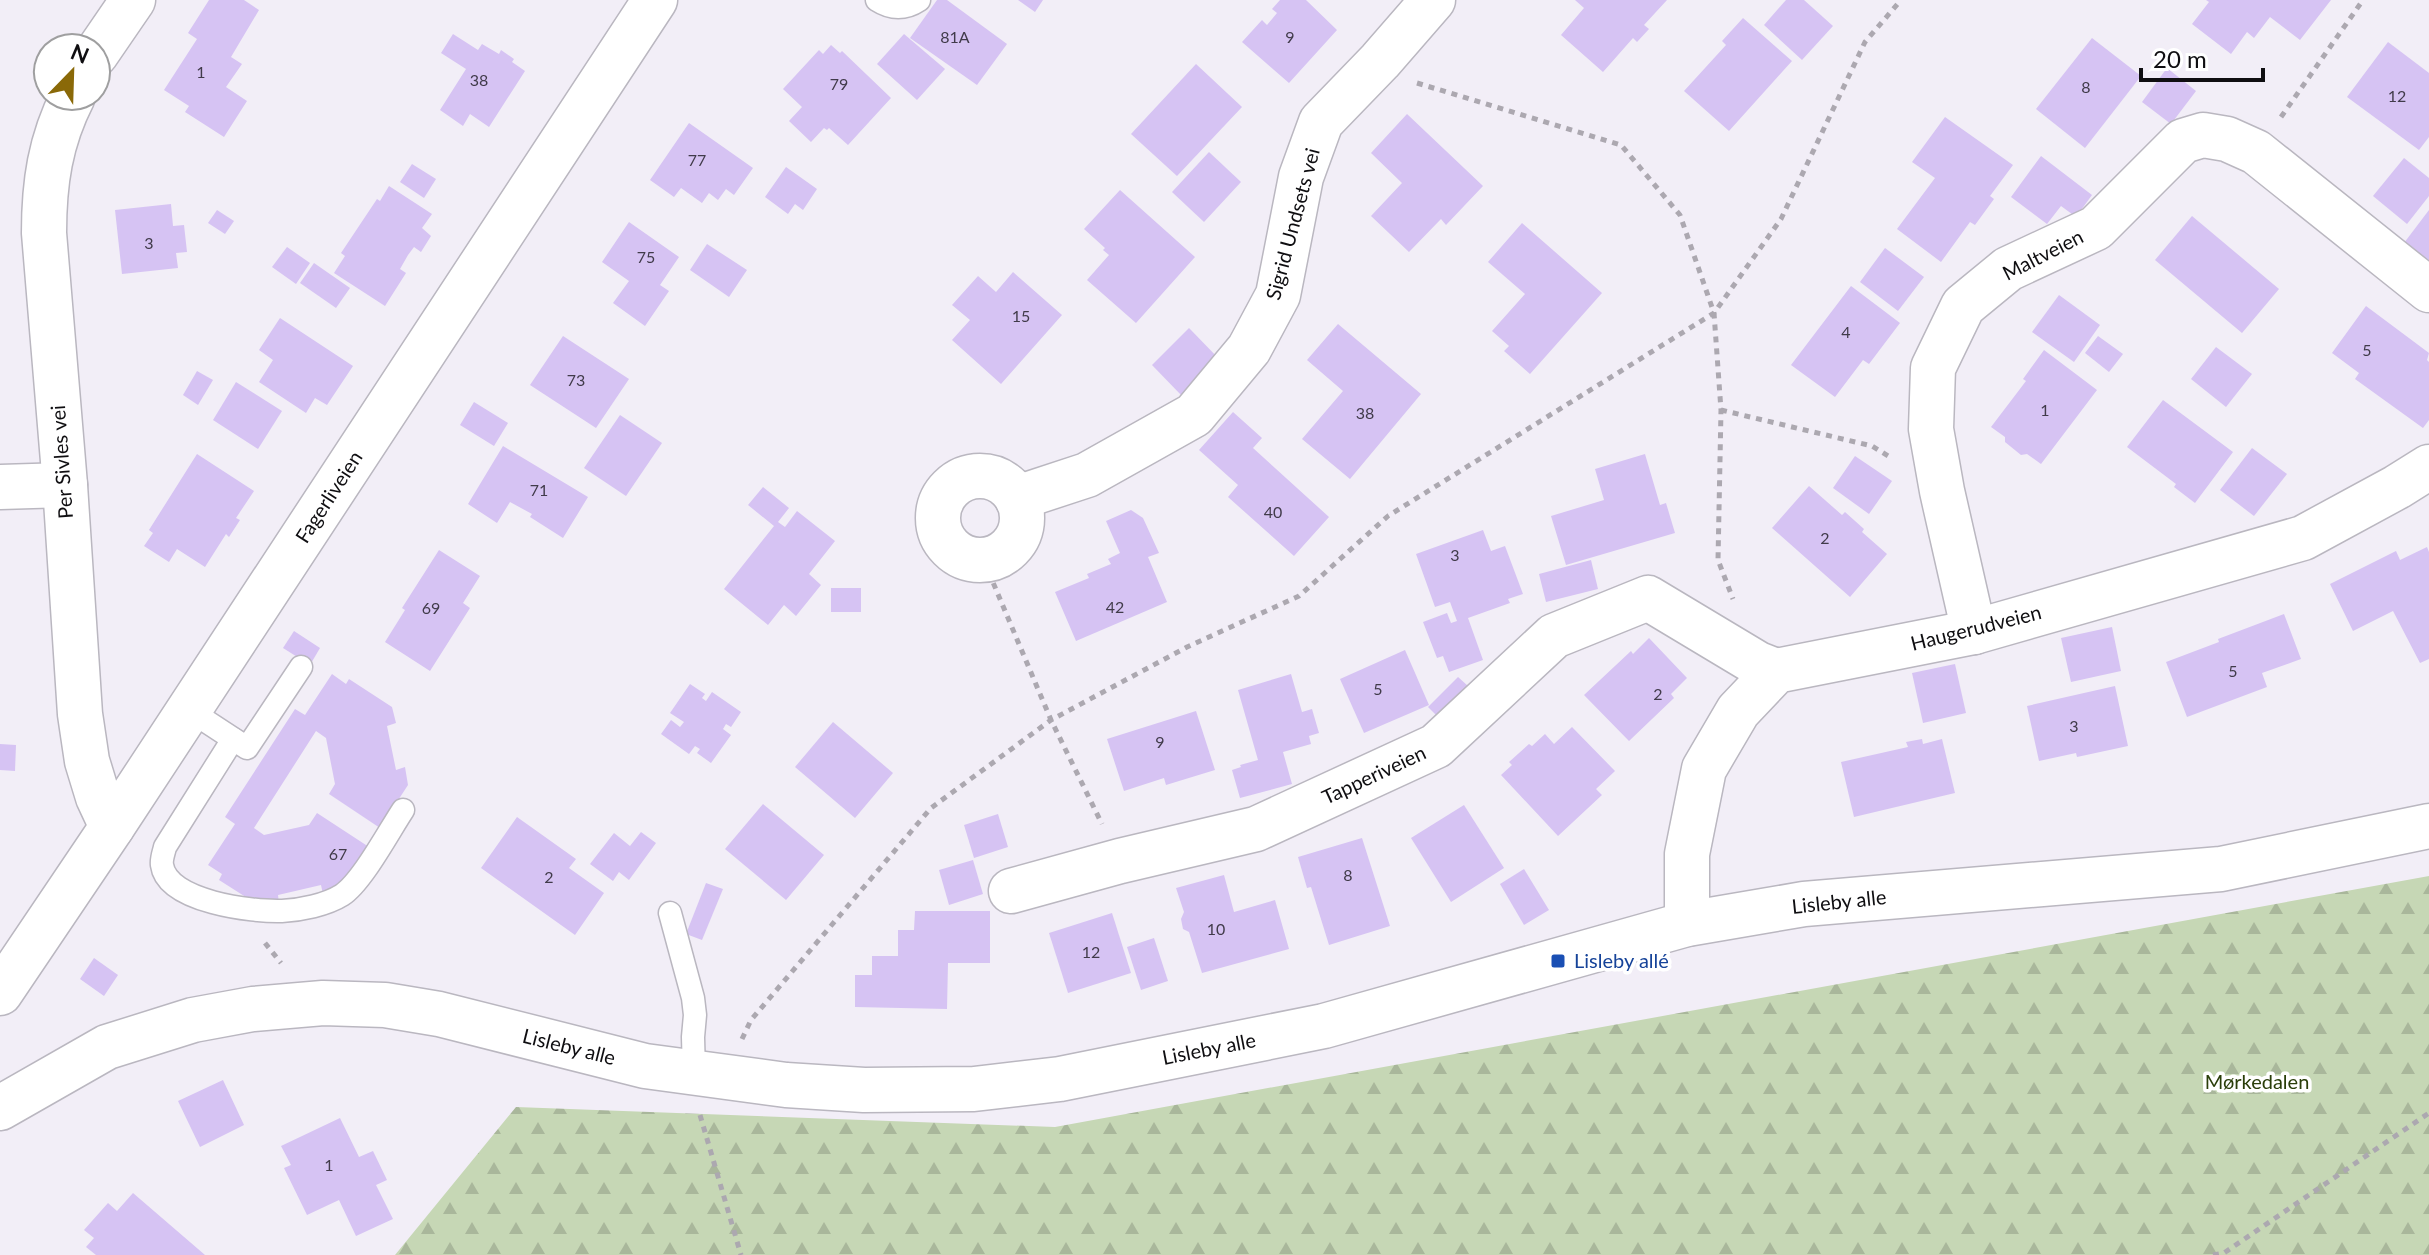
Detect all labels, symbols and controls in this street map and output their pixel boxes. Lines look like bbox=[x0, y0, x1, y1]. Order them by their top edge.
house number: 81A bbox=[940, 27, 970, 46]
house number: 9 bbox=[1285, 27, 1295, 46]
north arrow bbox=[32, 32, 112, 112]
scale bar bbox=[2141, 32, 2263, 82]
text: N bbox=[67, 37, 93, 69]
text: 20 m bbox=[2153, 44, 2207, 73]
house number: 1 bbox=[196, 62, 206, 81]
house number: 38 bbox=[470, 70, 488, 89]
house number: 79 bbox=[830, 74, 848, 93]
house number: 8 bbox=[2081, 77, 2091, 96]
house number: 12 bbox=[2388, 86, 2406, 105]
street label: Sigrid Undsets vei bbox=[1260, 145, 1324, 302]
house number: 77 bbox=[688, 150, 706, 169]
street label: Maltveien bbox=[1998, 224, 2087, 285]
house number: 3 bbox=[144, 233, 154, 252]
house number: 75 bbox=[637, 247, 655, 266]
house number: 15 bbox=[1012, 306, 1030, 325]
house number: 4 bbox=[1841, 322, 1851, 341]
house number: 5 bbox=[2362, 340, 2372, 359]
house number: 73 bbox=[567, 370, 585, 389]
house number: 1 bbox=[2040, 400, 2050, 419]
house number: 38 bbox=[1356, 403, 1374, 422]
street label: Per Sivles vei bbox=[45, 404, 77, 520]
street label: Fagerliveien bbox=[290, 446, 367, 547]
house number: 71 bbox=[530, 480, 548, 499]
house number: 40 bbox=[1264, 502, 1282, 521]
house number: 2 bbox=[1820, 528, 1830, 547]
house number: 3 bbox=[1450, 545, 1460, 564]
house number: 42 bbox=[1106, 597, 1124, 616]
house number: 69 bbox=[422, 598, 440, 617]
street label: Haugerudveien bbox=[1908, 599, 2043, 655]
house number: 5 bbox=[2228, 661, 2238, 680]
house number: 5 bbox=[1373, 679, 1383, 698]
house number: 2 bbox=[1653, 684, 1663, 703]
house number: 3 bbox=[2069, 716, 2079, 735]
house number: 9 bbox=[1155, 732, 1165, 751]
street label: Tapperiveien bbox=[1318, 740, 1429, 809]
house number: 67 bbox=[329, 844, 347, 863]
house number: 8 bbox=[1343, 865, 1353, 884]
house number: 2 bbox=[544, 867, 554, 886]
street label: Lisleby alle bbox=[1790, 884, 1887, 918]
house number: 10 bbox=[1207, 919, 1225, 938]
house number: 12 bbox=[1082, 942, 1100, 961]
place label: Lisleby allé bbox=[1574, 948, 1669, 972]
marker: Lisleby allé bbox=[1549, 952, 1567, 970]
street label: Lisleby alle bbox=[520, 1023, 618, 1069]
street label: Lisleby alle bbox=[1160, 1027, 1258, 1069]
park label: Mørkedalen bbox=[2205, 1069, 2309, 1093]
house number: 1 bbox=[324, 1155, 334, 1174]

